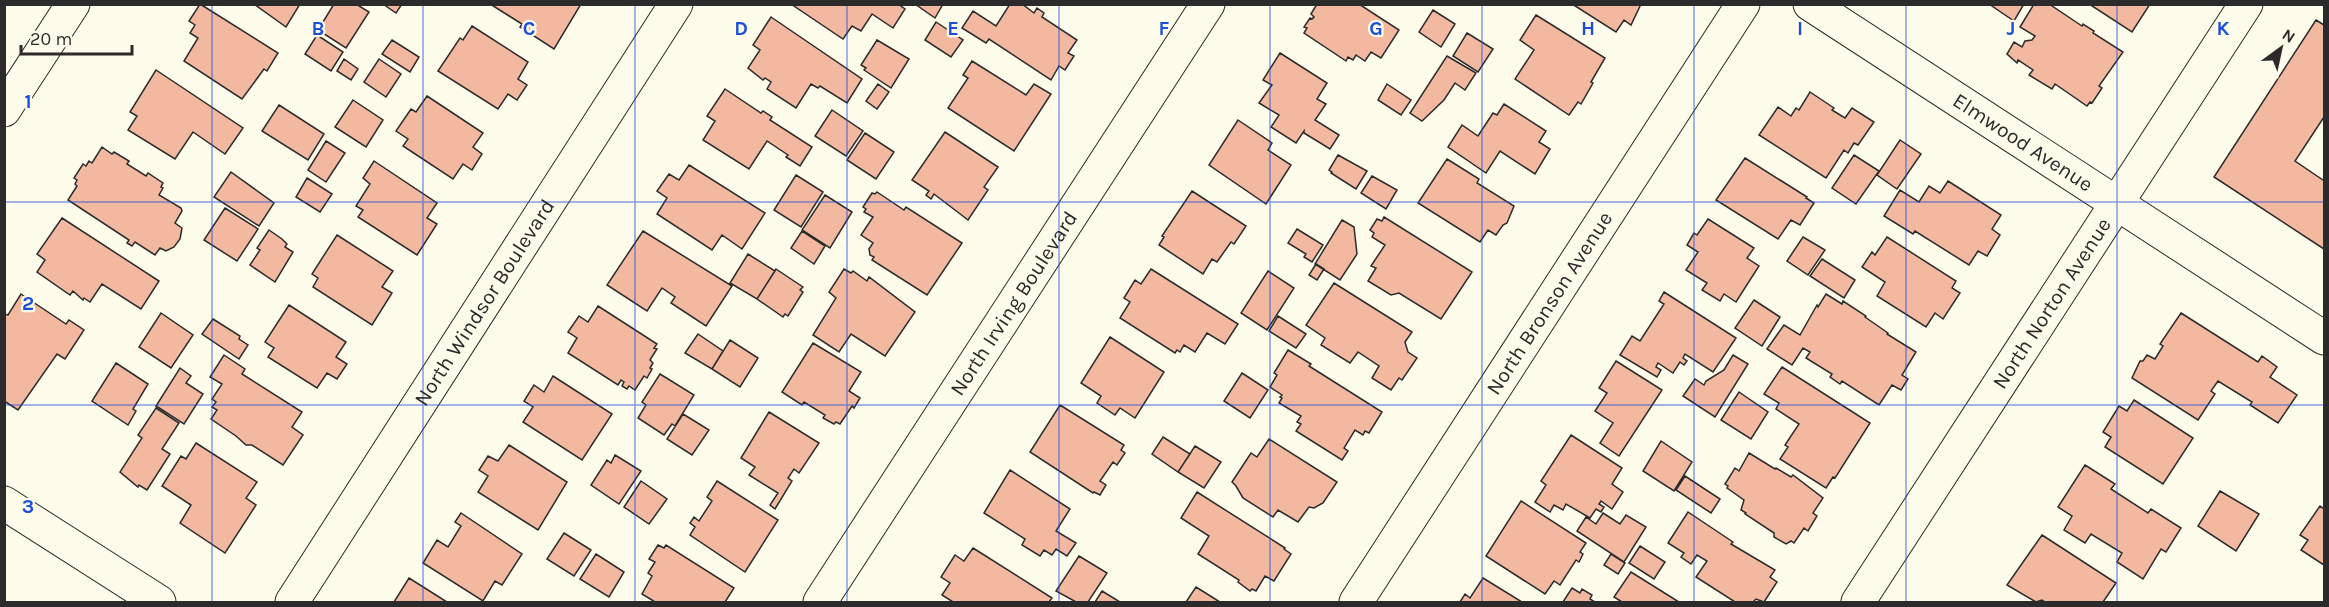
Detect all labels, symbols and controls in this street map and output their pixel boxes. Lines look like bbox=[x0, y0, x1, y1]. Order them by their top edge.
text: B bbox=[312, 17, 324, 40]
text: C bbox=[523, 17, 535, 40]
text: D bbox=[734, 17, 748, 40]
text: E bbox=[947, 17, 959, 40]
text: F bbox=[1159, 17, 1170, 40]
text: G bbox=[1369, 17, 1383, 40]
text: H bbox=[1581, 17, 1595, 40]
text: I bbox=[1797, 17, 1803, 40]
text: J bbox=[2007, 17, 2015, 40]
text: K bbox=[2216, 17, 2230, 40]
scale bar bbox=[21, 18, 132, 56]
north arrow bbox=[2251, 18, 2311, 78]
text: N bbox=[2279, 25, 2299, 47]
text: 20 m bbox=[30, 28, 72, 50]
street label: Elmwood Avenue bbox=[1948, 88, 2098, 197]
text: 1 bbox=[24, 90, 32, 113]
street label: North Windsor Boulevard bbox=[409, 195, 559, 410]
street label: North Irving Boulevard bbox=[945, 207, 1082, 400]
street label: North Bronson Avenue bbox=[1481, 207, 1617, 399]
street label: North Norton Avenue bbox=[1988, 213, 2116, 393]
text: 2 bbox=[22, 292, 34, 315]
text: 3 bbox=[22, 495, 34, 518]

